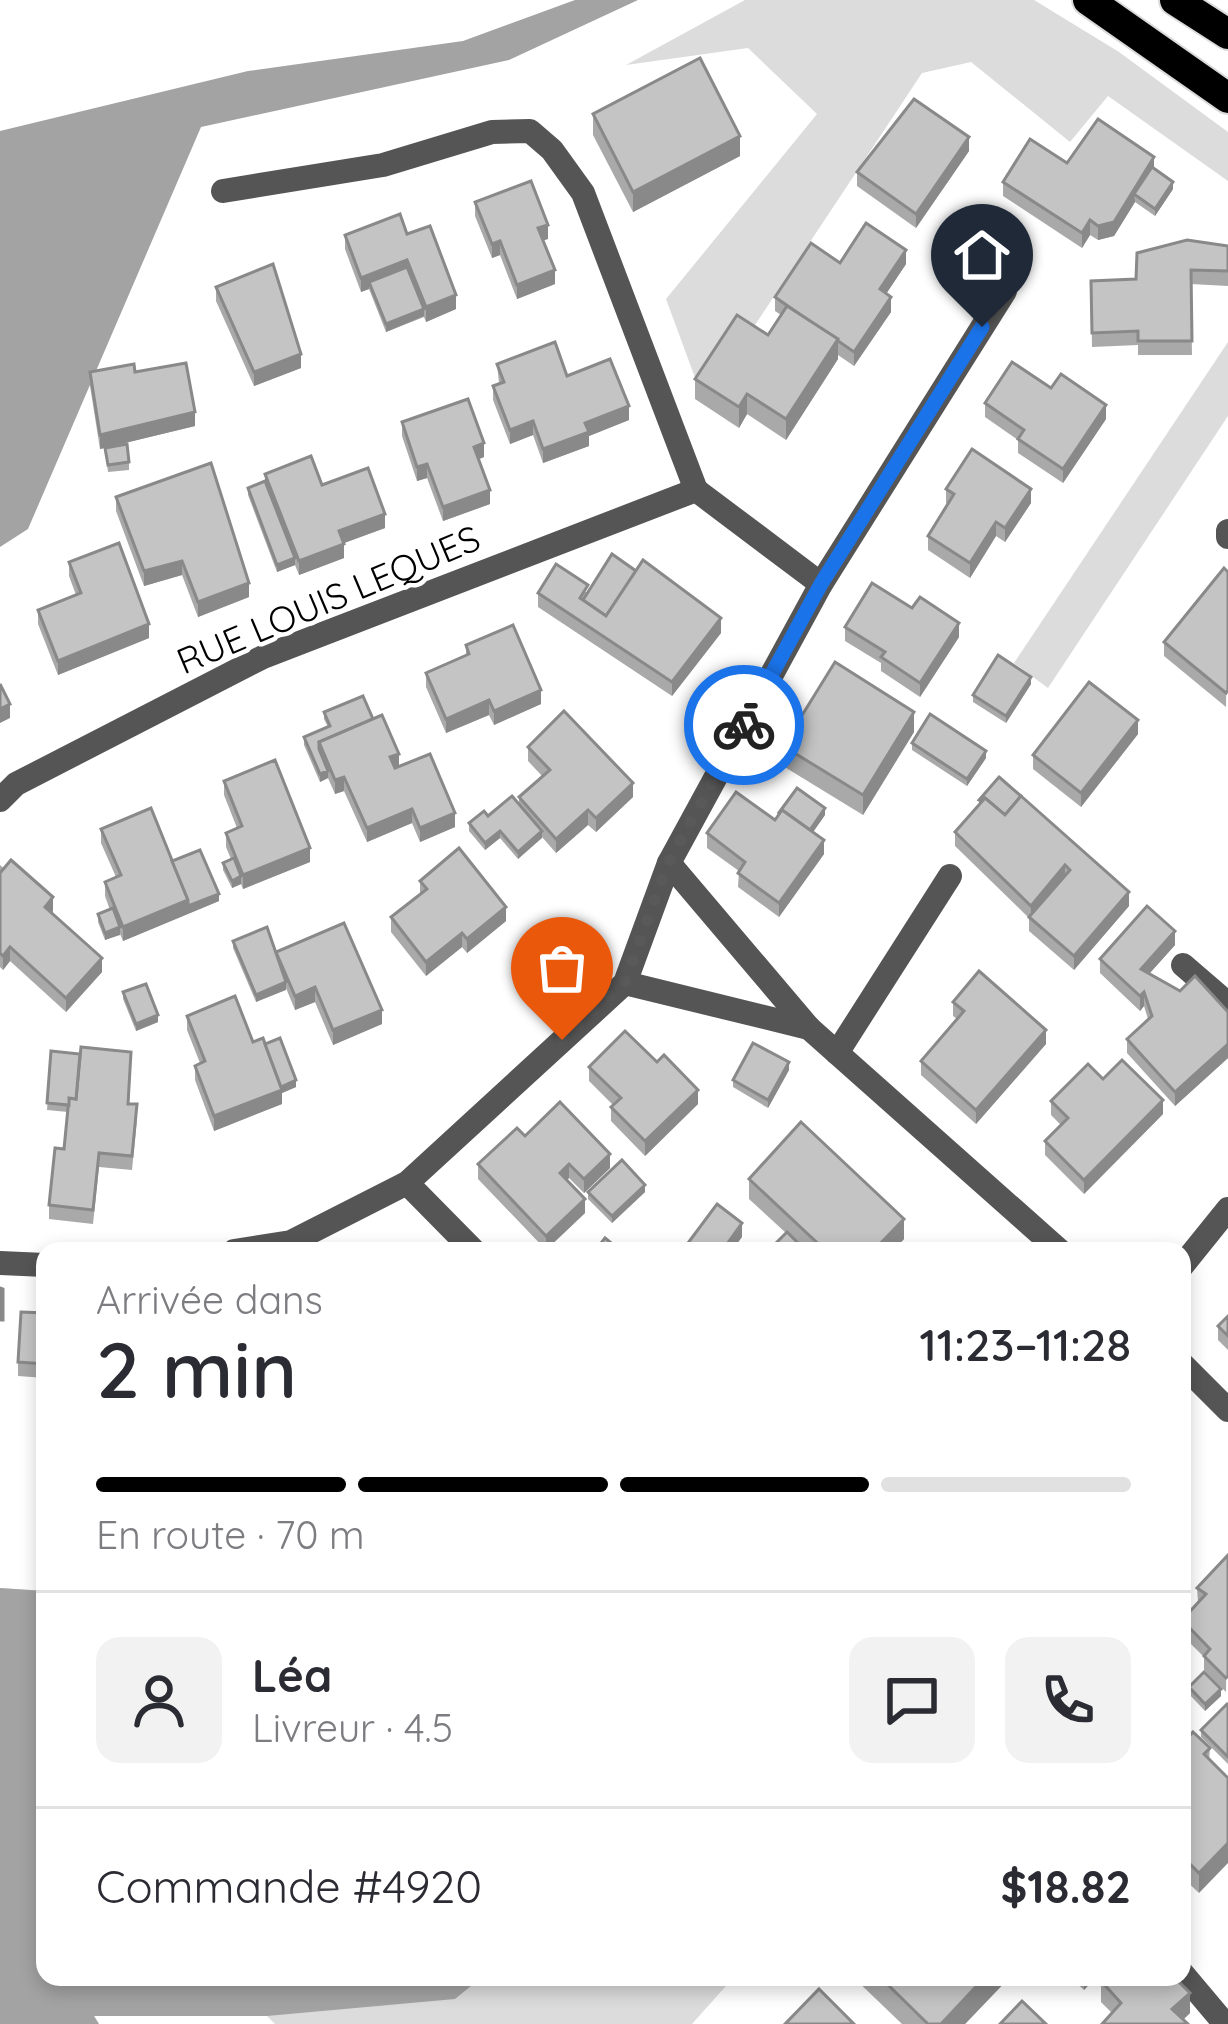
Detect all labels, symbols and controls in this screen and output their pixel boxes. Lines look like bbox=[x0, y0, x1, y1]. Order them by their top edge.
pin bbox=[931, 204, 1033, 327]
icon: home bbox=[949, 222, 1015, 288]
street label: RUE LOUIS LEQUES bbox=[170, 515, 486, 683]
courier bbox=[684, 665, 804, 785]
icon: bike bbox=[711, 692, 777, 758]
pin bbox=[511, 917, 613, 1040]
icon: bag bbox=[529, 935, 595, 1001]
text: Arrivée dans bbox=[96, 1275, 323, 1324]
text: 11:23–11:28 bbox=[920, 1316, 1131, 1372]
text: 2 min bbox=[96, 1320, 297, 1418]
text: En route · 70 m bbox=[96, 1510, 365, 1559]
button: person bbox=[96, 1637, 222, 1763]
button: chat bbox=[849, 1637, 975, 1763]
button: phone bbox=[1005, 1637, 1131, 1763]
text: Léa bbox=[252, 1647, 332, 1703]
text: Livreur · 4.5 bbox=[252, 1703, 453, 1752]
text: Commande #4920 bbox=[96, 1858, 482, 1914]
text: $18.82 bbox=[1000, 1858, 1131, 1914]

